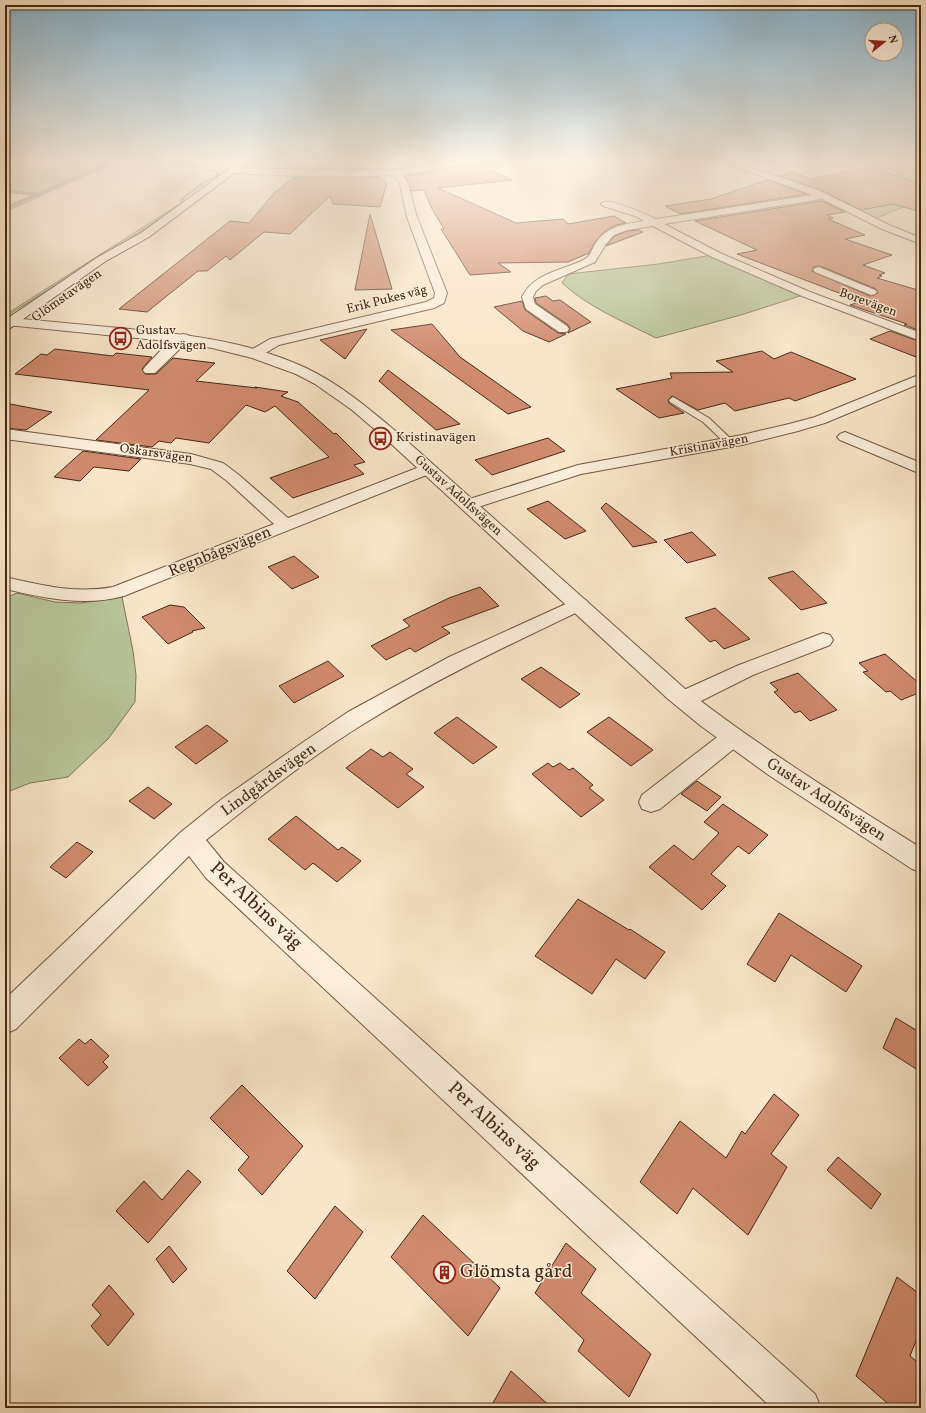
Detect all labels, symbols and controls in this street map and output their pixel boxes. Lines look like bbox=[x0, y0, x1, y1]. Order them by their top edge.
north arrow bbox=[864, 22, 904, 62]
text: N bbox=[884, 33, 900, 46]
street label: Glömstavägen bbox=[28, 265, 106, 327]
street label: Erik Pukes väg bbox=[345, 281, 430, 319]
street label: Borevägen bbox=[837, 284, 900, 322]
place label: Gustav Adolfsvägen bbox=[136, 322, 207, 355]
bus stop icon: Gustav Adolfsvägen bbox=[108, 325, 134, 351]
bus stop icon: Kristinavägen bbox=[367, 425, 393, 451]
place label: Kristinavägen bbox=[396, 429, 476, 447]
street label: Kristinavägen bbox=[668, 430, 750, 462]
street label: Oskarsvägen bbox=[118, 440, 194, 468]
street label: Gustav Adolfsvägen bbox=[410, 452, 506, 541]
street label: Regnbågsvägen bbox=[165, 521, 275, 583]
street label: Lindgårdsvägen bbox=[217, 738, 321, 822]
street label: Gustav Adolfsvägen bbox=[762, 753, 890, 847]
street label: Per Albins väg bbox=[204, 856, 308, 956]
street label: Per Albins väg bbox=[442, 1076, 546, 1176]
building icon: Glömsta gård bbox=[432, 1259, 458, 1285]
place label: Glömsta gård bbox=[460, 1259, 572, 1285]

